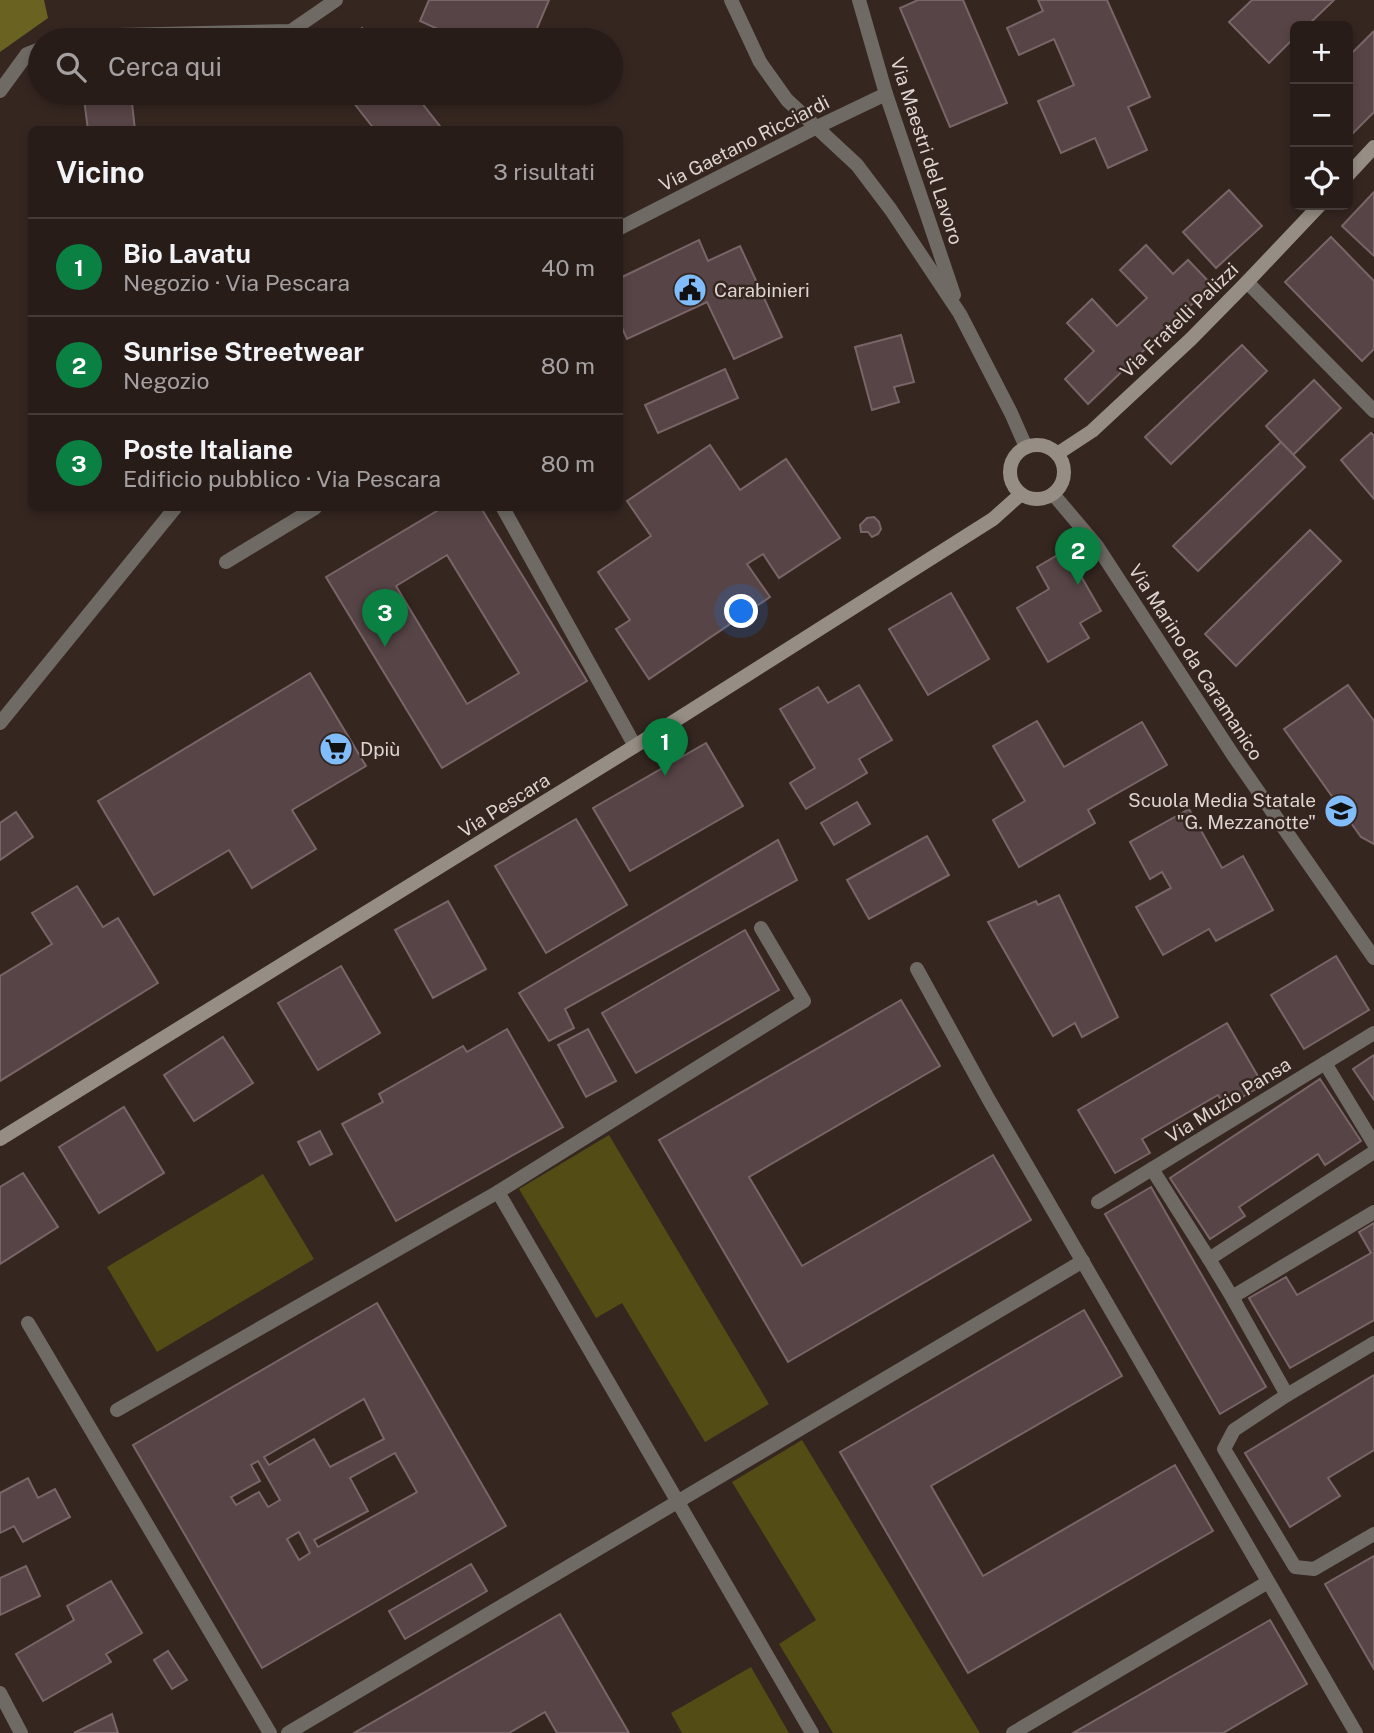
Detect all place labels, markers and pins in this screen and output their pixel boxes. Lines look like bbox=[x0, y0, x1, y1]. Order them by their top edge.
public building icon: Carabinieri bbox=[671, 271, 709, 309]
place label: Carabinieri bbox=[714, 279, 810, 301]
pin: 2 bbox=[1055, 527, 1101, 585]
pin: 3 bbox=[362, 589, 408, 647]
pin: 1 bbox=[642, 718, 688, 776]
supermarket icon: Dpiù bbox=[317, 730, 355, 768]
place label: Dpiù bbox=[360, 738, 400, 760]
place label: Scuola Media Statale "G. Mezzanotte" bbox=[1128, 789, 1316, 833]
school or university icon: Scuola Media Statale "G. Mezzanotte" bbox=[1322, 792, 1360, 830]

